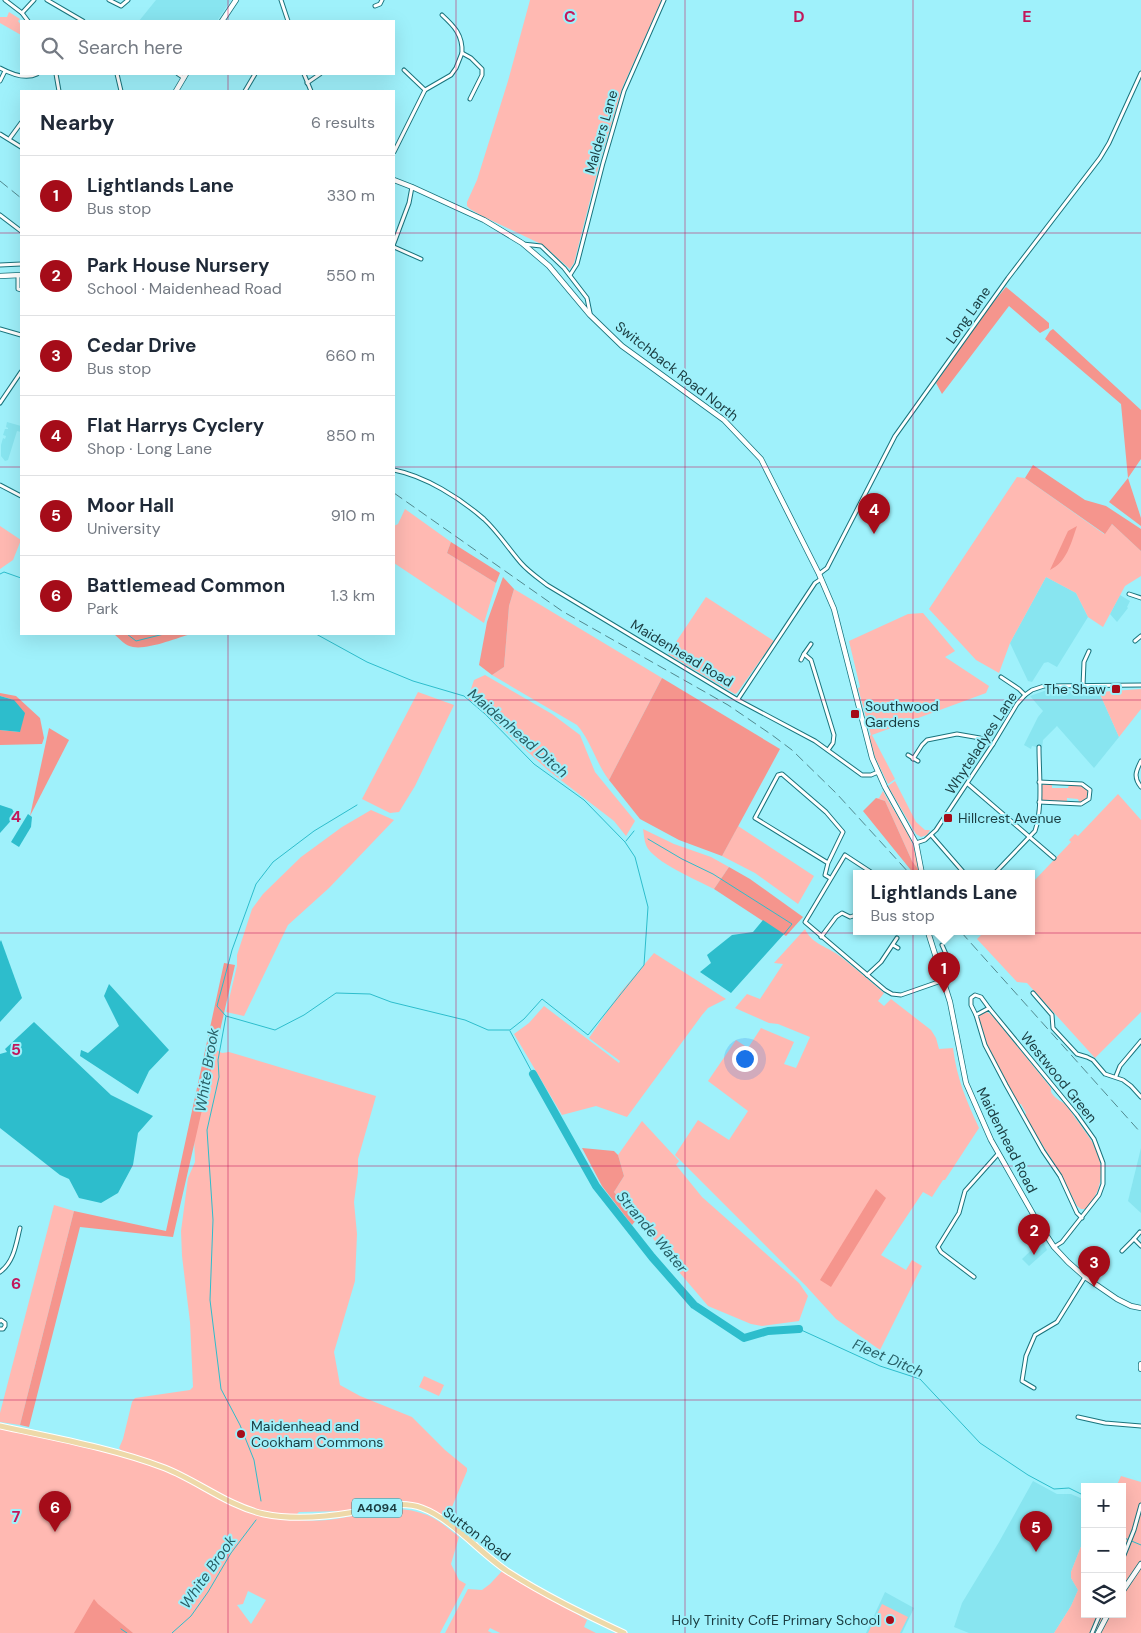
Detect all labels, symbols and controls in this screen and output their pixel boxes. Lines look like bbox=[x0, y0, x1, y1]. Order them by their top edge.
text: C bbox=[564, 6, 576, 27]
text: D bbox=[793, 6, 805, 27]
text: E bbox=[1022, 6, 1032, 27]
search box bbox=[20, 20, 395, 75]
icon: search bbox=[38, 34, 66, 62]
text: Search here bbox=[78, 35, 183, 60]
street label: Malders Lane bbox=[580, 88, 622, 176]
text: Nearby bbox=[40, 109, 114, 137]
text: 6 results bbox=[311, 112, 375, 133]
text: Lightlands Lane bbox=[87, 173, 234, 198]
text: 1 bbox=[53, 185, 59, 206]
text: 330 m bbox=[327, 185, 375, 206]
text: Bus stop bbox=[87, 198, 151, 219]
text: Park House Nursery bbox=[87, 253, 269, 278]
text: 2 bbox=[51, 265, 61, 286]
text: 550 m bbox=[326, 265, 375, 286]
text: School · Maidenhead Road bbox=[87, 278, 282, 299]
street label: Long Lane bbox=[942, 283, 994, 347]
street label: Switchback Road North bbox=[612, 317, 742, 425]
text: Cedar Drive bbox=[87, 333, 196, 358]
text: 3 bbox=[51, 345, 61, 366]
text: 660 m bbox=[325, 345, 375, 366]
text: Bus stop bbox=[87, 358, 151, 379]
text: Flat Harrys Cyclery bbox=[87, 413, 264, 438]
text: 4 bbox=[51, 425, 61, 446]
text: 850 m bbox=[326, 425, 375, 446]
text: Shop · Long Lane bbox=[87, 438, 212, 459]
text: Moor Hall bbox=[87, 493, 174, 518]
pin: 4 bbox=[858, 493, 890, 534]
text: 5 bbox=[51, 505, 61, 526]
text: 910 m bbox=[331, 505, 375, 526]
text: University bbox=[87, 518, 161, 539]
text: Battlemead Common bbox=[87, 573, 285, 598]
text: 6 bbox=[51, 585, 61, 606]
text: 1.3 km bbox=[331, 585, 375, 606]
text: Park bbox=[87, 598, 119, 619]
street label: Maidenhead Road bbox=[628, 615, 736, 691]
place label: The Shaw bbox=[1044, 680, 1106, 698]
marker: The Shaw bbox=[1110, 683, 1122, 695]
water label: Maidenhead Ditch bbox=[464, 684, 573, 782]
street label: Whyteladyes Lane bbox=[941, 688, 1021, 798]
place label: Southwood Gardens bbox=[865, 697, 939, 731]
marker: Southwood Gardens bbox=[849, 708, 861, 720]
text: 4 bbox=[11, 806, 21, 827]
place label: Hillcrest Avenue bbox=[958, 809, 1062, 827]
marker: Hillcrest Avenue bbox=[942, 812, 954, 824]
popup bbox=[853, 870, 1035, 935]
text: Lightlands Lane bbox=[871, 880, 1017, 905]
text: Bus stop bbox=[871, 905, 935, 926]
pin: 1 bbox=[928, 952, 960, 993]
water label: White Brook bbox=[190, 1026, 224, 1114]
street label: Westwood Green bbox=[1017, 1028, 1101, 1126]
text: 5 bbox=[11, 1039, 21, 1060]
your location bbox=[732, 1046, 758, 1072]
street label: Maidenhead Road bbox=[973, 1084, 1041, 1196]
water label: Strande Water bbox=[612, 1187, 692, 1277]
pin: 2 bbox=[1018, 1214, 1050, 1255]
pin: 3 bbox=[1078, 1246, 1110, 1287]
text: 6 bbox=[11, 1273, 21, 1294]
water label: Fleet Ditch bbox=[849, 1334, 927, 1382]
place label: Maidenhead and Cookham Commons bbox=[251, 1417, 383, 1451]
marker: Maidenhead and Cookham Commons bbox=[235, 1428, 247, 1440]
map controls bbox=[1081, 1483, 1126, 1618]
button: + bbox=[1081, 1483, 1126, 1528]
pin: 6 bbox=[39, 1491, 71, 1532]
road number: A4094 bbox=[352, 1499, 402, 1518]
street label: Sutton Road bbox=[440, 1503, 514, 1565]
text: 7 bbox=[12, 1506, 21, 1527]
pin: 5 bbox=[1020, 1511, 1052, 1552]
button: − bbox=[1081, 1528, 1126, 1573]
water label: White Brook bbox=[175, 1531, 241, 1613]
button: layers bbox=[1081, 1573, 1126, 1618]
place label: Holy Trinity CofE Primary School bbox=[671, 1611, 880, 1629]
marker: Holy Trinity CofE Primary School bbox=[884, 1614, 896, 1626]

